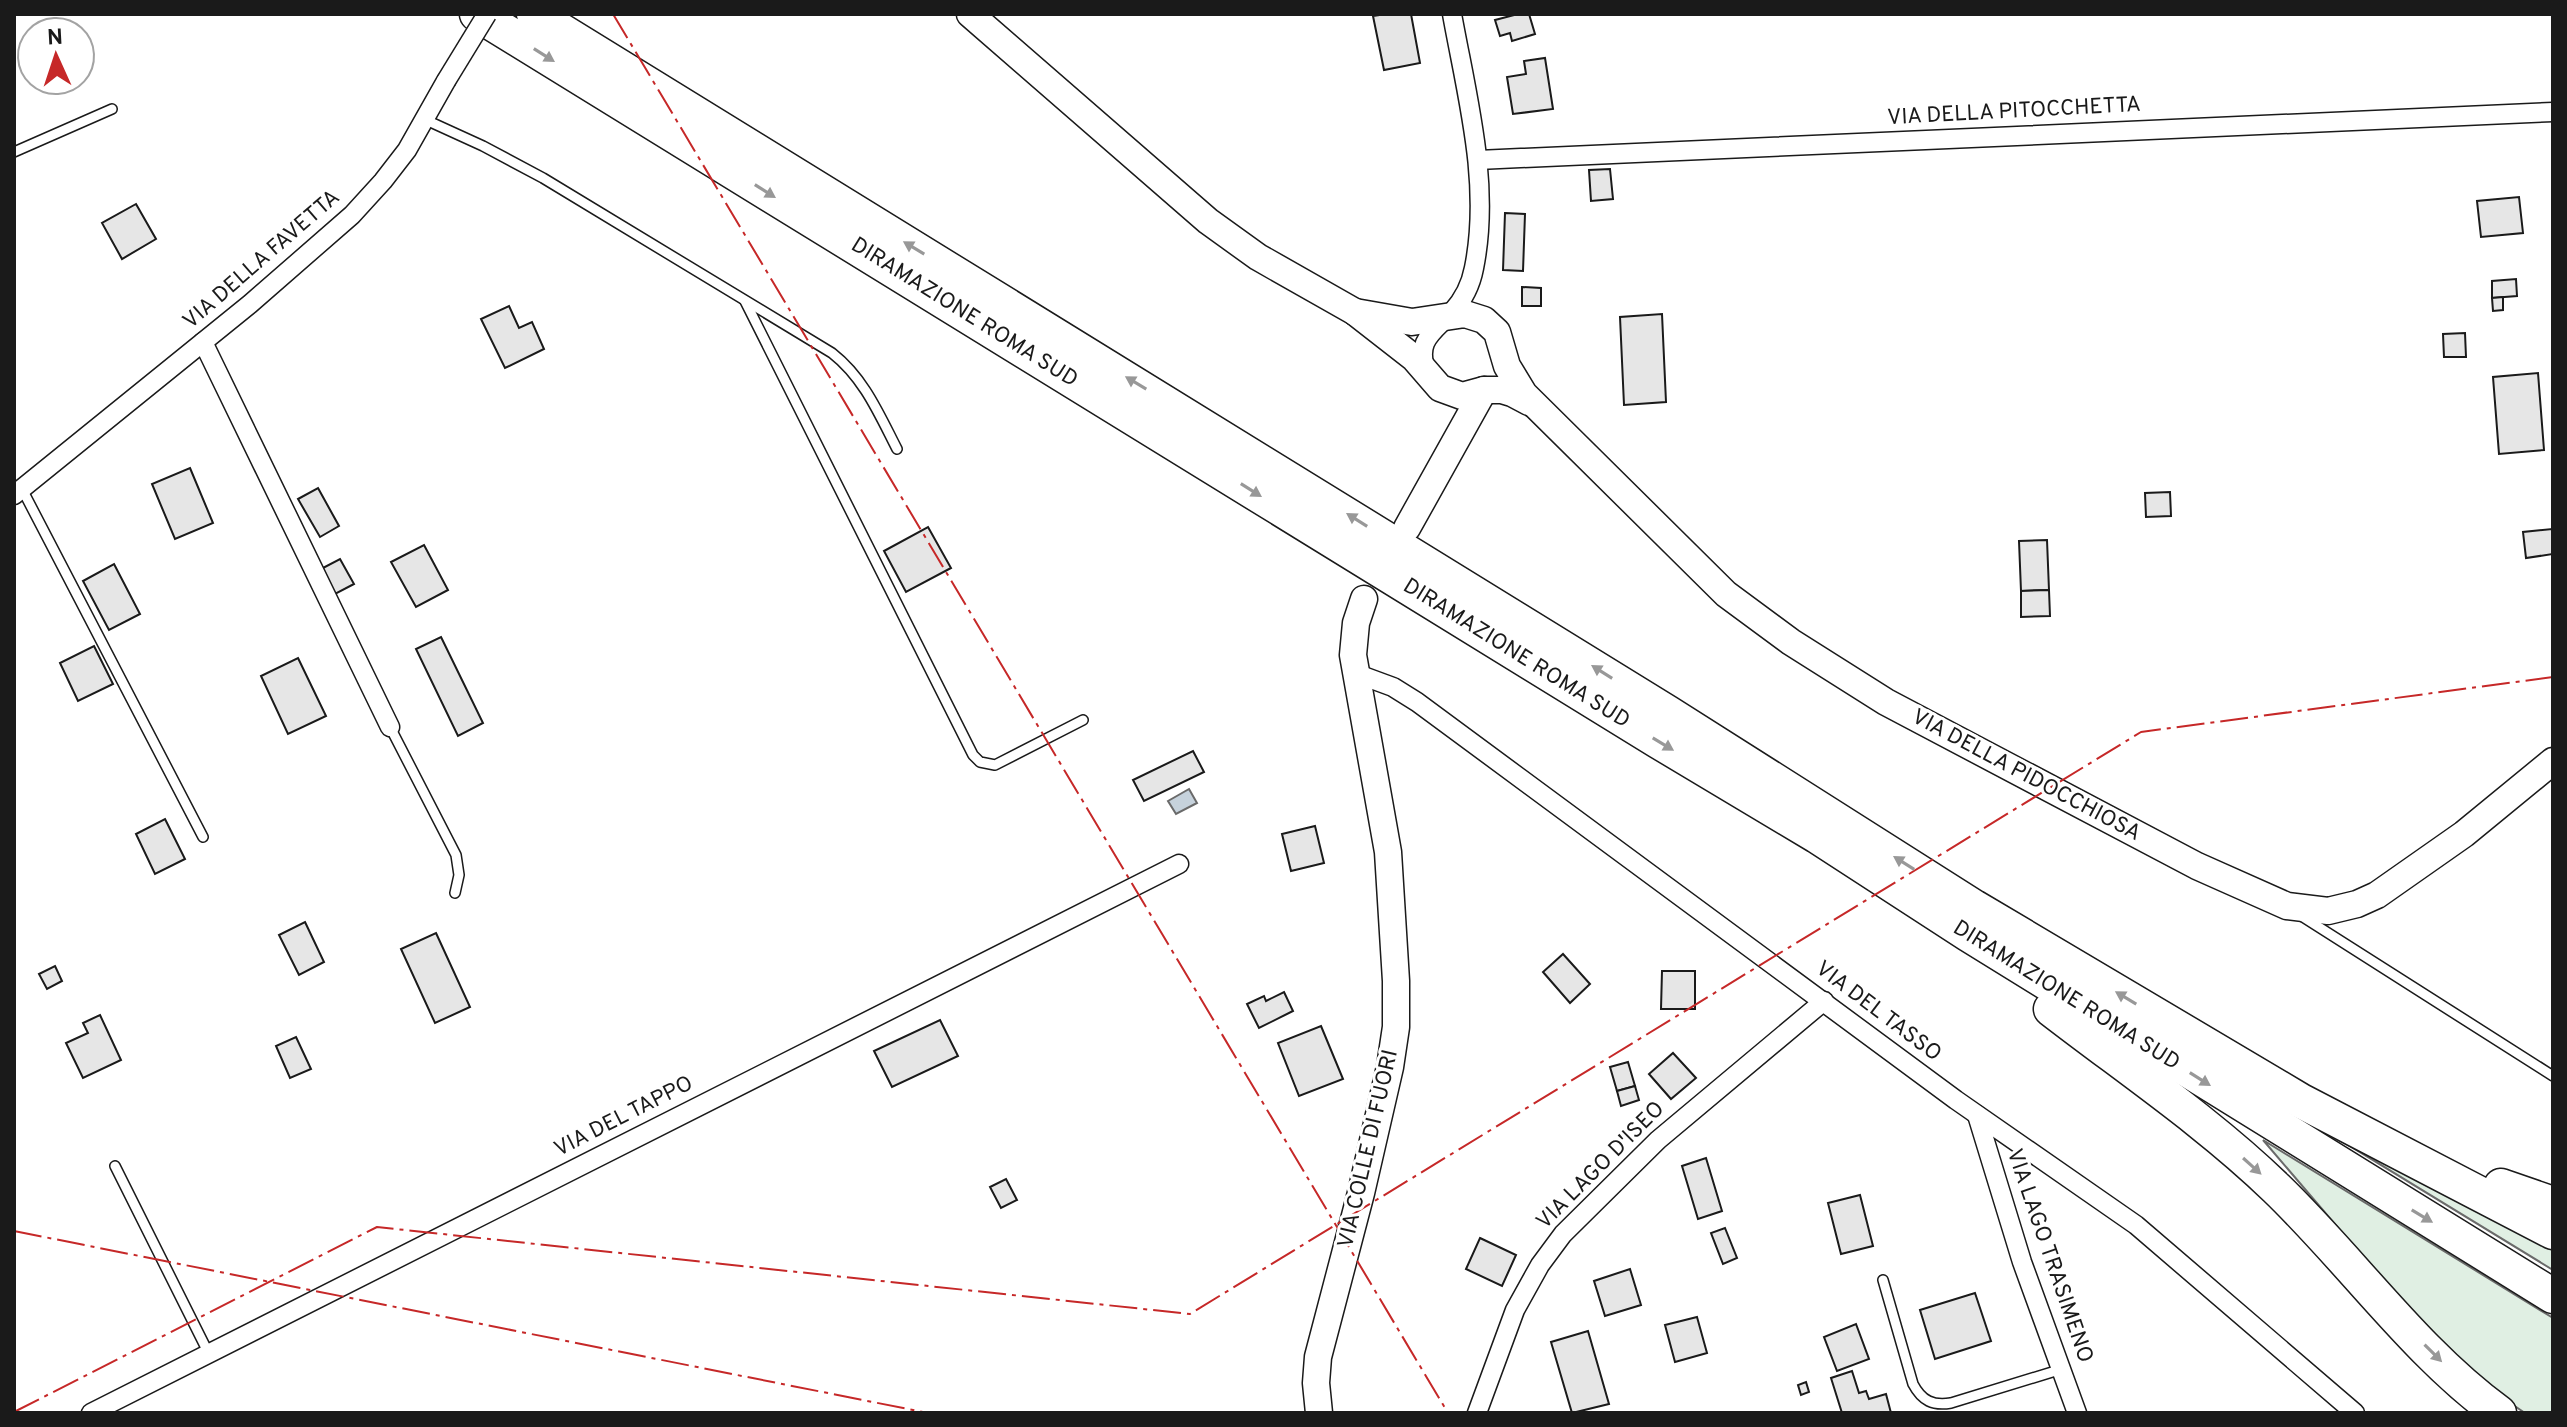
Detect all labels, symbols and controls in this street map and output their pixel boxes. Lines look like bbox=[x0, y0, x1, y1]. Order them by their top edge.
north arrow bbox=[16, 16, 96, 96]
text: N bbox=[46, 25, 64, 52]
one-way arrow bbox=[533, 48, 555, 62]
street label: VIA DELLA PITOCCHETTA bbox=[1886, 92, 2142, 132]
street label: VIA DELLA FAVETTA bbox=[178, 184, 346, 336]
one-way arrow bbox=[754, 184, 776, 198]
street label: DIRAMAZIONE ROMA SUD bbox=[846, 232, 1082, 394]
one-way arrow bbox=[903, 241, 925, 255]
one-way arrow bbox=[1125, 377, 1147, 391]
one-way arrow bbox=[1240, 482, 1262, 496]
one-way arrow bbox=[1346, 513, 1368, 527]
street label: DIRAMAZIONE ROMA SUD bbox=[1398, 573, 1634, 735]
one-way arrow bbox=[1591, 665, 1613, 679]
street label: VIA DELLA PIDOCCHIOSA bbox=[1907, 704, 2145, 848]
one-way arrow bbox=[1652, 737, 1674, 751]
one-way arrow bbox=[1893, 855, 1914, 870]
street label: DIRAMAZIONE ROMA SUD bbox=[1948, 915, 2184, 1077]
street label: VIA DEL TASSO bbox=[1810, 956, 1946, 1068]
one-way arrow bbox=[2115, 991, 2137, 1005]
street label: VIA COLLE DI FUORI bbox=[1333, 1047, 1405, 1251]
street label: VIA DEL TAPPO bbox=[550, 1070, 698, 1164]
one-way arrow bbox=[2189, 1072, 2211, 1086]
street label: VIA LAGO D'ISEO bbox=[1531, 1096, 1671, 1236]
street label: VIA LAGO TRASIMENO bbox=[2000, 1146, 2098, 1366]
one-way arrow bbox=[2242, 1157, 2262, 1174]
one-way arrow bbox=[2411, 1208, 2433, 1222]
one-way arrow bbox=[2423, 1343, 2441, 1362]

